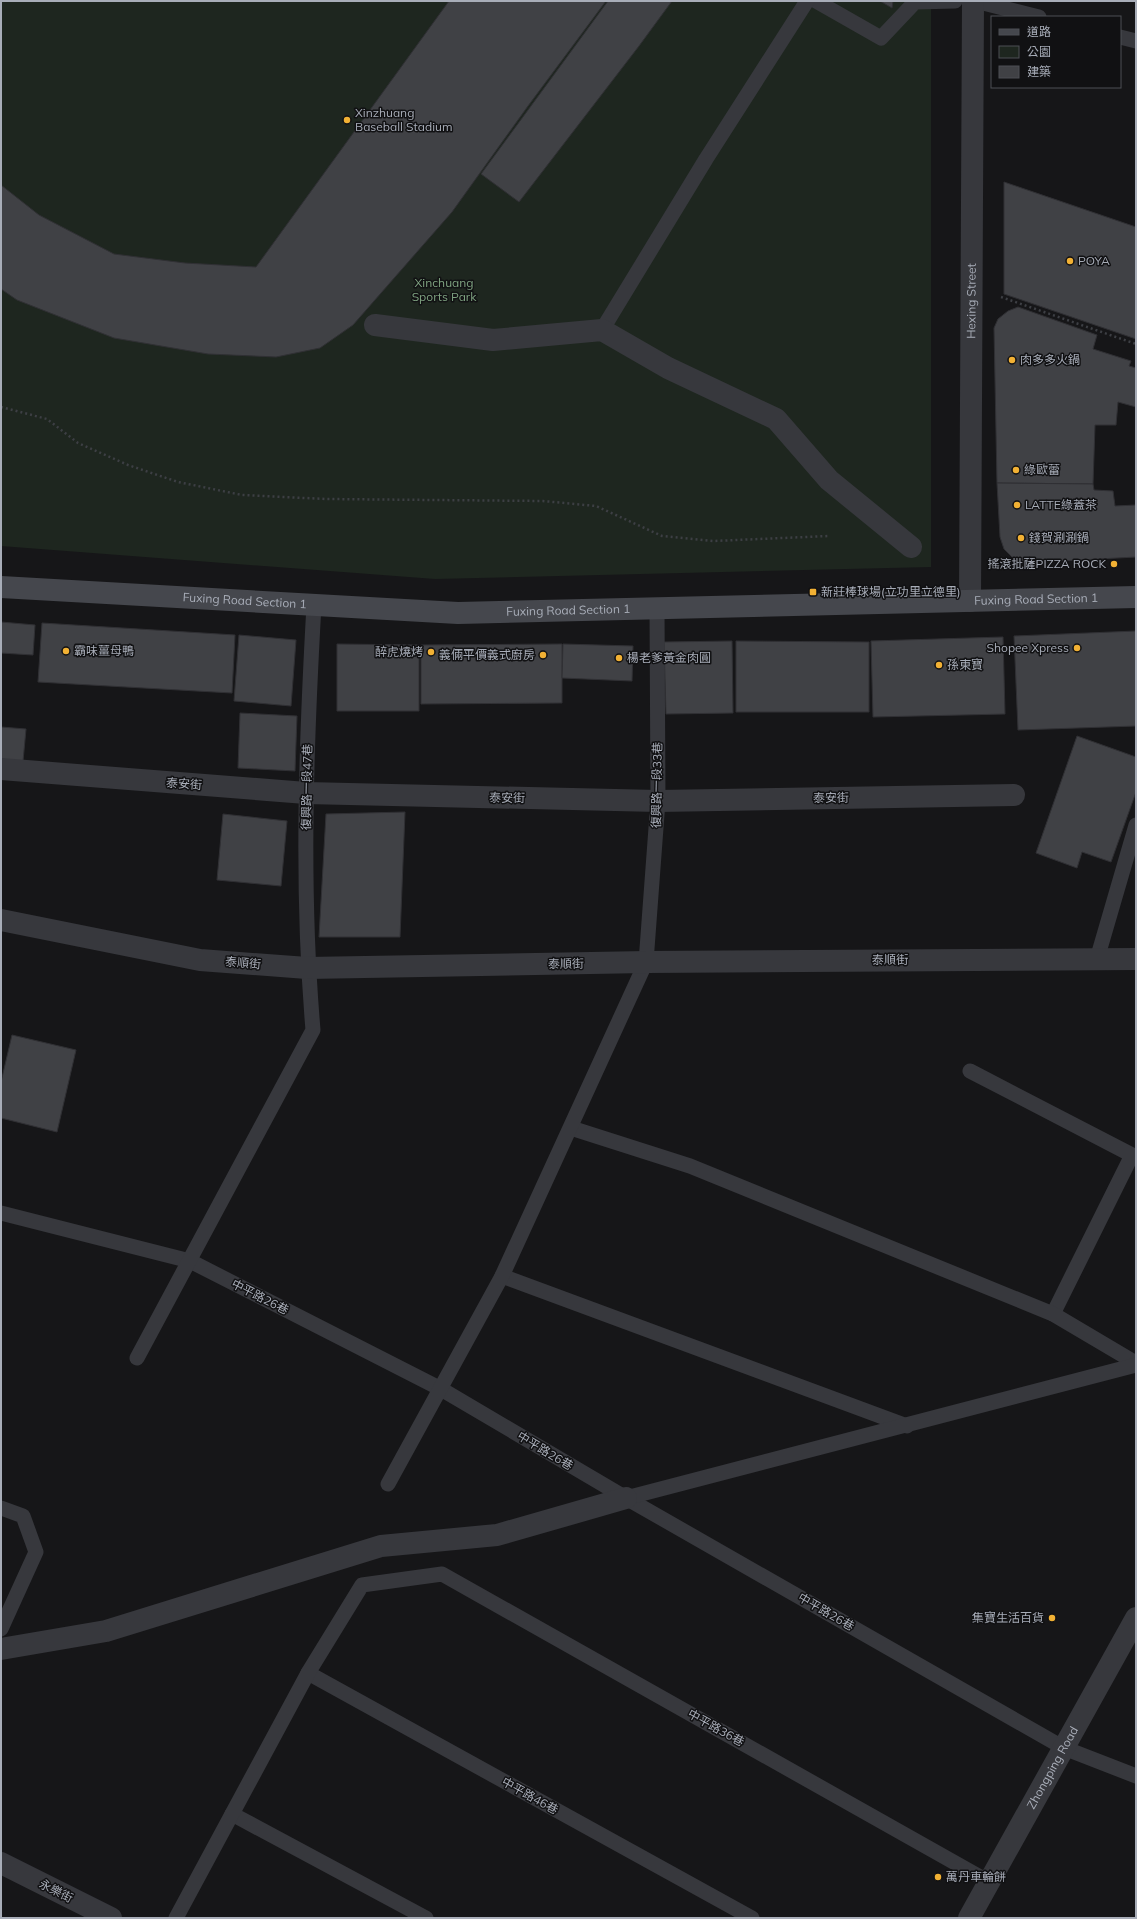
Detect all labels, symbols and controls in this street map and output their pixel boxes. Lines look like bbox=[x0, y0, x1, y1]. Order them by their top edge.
legend bbox=[991, 16, 1121, 88]
text: 道路 bbox=[1027, 24, 1051, 39]
text: 公園 bbox=[1027, 44, 1051, 59]
text: 建築 bbox=[1027, 64, 1051, 79]
place label: Xinzhuang Baseball Stadium bbox=[355, 105, 452, 134]
marker: Xinzhuang Baseball Stadium bbox=[342, 115, 352, 125]
place label: POYA bbox=[1078, 253, 1110, 268]
marker: POYA bbox=[1065, 256, 1075, 266]
street label: Hexing Street bbox=[963, 263, 979, 339]
park label: Xinchuang Sports Park bbox=[412, 275, 477, 304]
place label: 肉多多火鍋 bbox=[1020, 352, 1080, 367]
marker: 肉多多火鍋 bbox=[1007, 355, 1017, 365]
place label: 綠歐蕾 bbox=[1024, 462, 1060, 477]
marker: 綠歐蕾 bbox=[1011, 465, 1021, 475]
place label: LATTE綠蓋茶 bbox=[1025, 497, 1097, 512]
marker: LATTE綠蓋茶 bbox=[1012, 500, 1022, 510]
place label: 錢賀涮涮鍋 bbox=[1029, 530, 1089, 545]
marker: 錢賀涮涮鍋 bbox=[1016, 533, 1026, 543]
place label: 搖滾批薩PIZZA ROCK bbox=[988, 556, 1106, 571]
marker: 搖滾批薩PIZZA ROCK bbox=[1109, 559, 1119, 569]
place label: 新莊棒球場(立功里立德里) bbox=[821, 584, 961, 599]
marker: 新莊棒球場(立功里立德里) bbox=[808, 587, 818, 597]
street label: Fuxing Road Section 1 bbox=[182, 589, 307, 611]
street label: Fuxing Road Section 1 bbox=[974, 590, 1098, 608]
street label: Fuxing Road Section 1 bbox=[506, 601, 630, 619]
place label: Shopee Xpress bbox=[987, 640, 1069, 655]
place label: 霸味薑母鴨 bbox=[74, 643, 134, 658]
marker: Shopee Xpress bbox=[1072, 643, 1082, 653]
place label: 醉虎燒烤 bbox=[375, 644, 423, 659]
marker: 霸味薑母鴨 bbox=[61, 646, 71, 656]
marker: 醉虎燒烤 bbox=[426, 647, 436, 657]
place label: 義倆平價義式廚房 bbox=[439, 647, 535, 662]
marker: 義倆平價義式廚房 bbox=[538, 650, 548, 660]
place label: 楊老爹黃金肉圓 bbox=[627, 650, 711, 665]
marker: 楊老爹黃金肉圓 bbox=[614, 653, 624, 663]
place label: 孫東寶 bbox=[947, 657, 983, 672]
marker: 孫東寶 bbox=[934, 660, 944, 670]
street label: 復興路一段33巷 bbox=[648, 742, 665, 828]
street label: 復興路一段47巷 bbox=[298, 744, 315, 830]
street label: 泰安街 bbox=[166, 775, 203, 792]
street label: 泰安街 bbox=[489, 790, 525, 805]
street label: 泰安街 bbox=[813, 790, 849, 805]
street label: 泰順街 bbox=[872, 952, 908, 967]
street label: 泰順街 bbox=[224, 953, 262, 972]
street label: 泰順街 bbox=[548, 956, 584, 971]
street label: 中平路26巷 bbox=[229, 1276, 291, 1317]
street label: 中平路26巷 bbox=[515, 1428, 576, 1473]
street label: 中平路26巷 bbox=[795, 1589, 857, 1634]
place label: 集寶生活百貨 bbox=[972, 1610, 1044, 1625]
marker: 集寶生活百貨 bbox=[1047, 1613, 1057, 1623]
street label: 中平路36巷 bbox=[685, 1706, 747, 1749]
street label: Zhongping Road bbox=[1023, 1724, 1081, 1811]
street label: 中平路46巷 bbox=[499, 1774, 561, 1817]
place label: 萬丹車輪餅 bbox=[946, 1869, 1006, 1884]
marker: 萬丹車輪餅 bbox=[933, 1872, 943, 1882]
street label: 永樂街 bbox=[37, 1876, 76, 1905]

